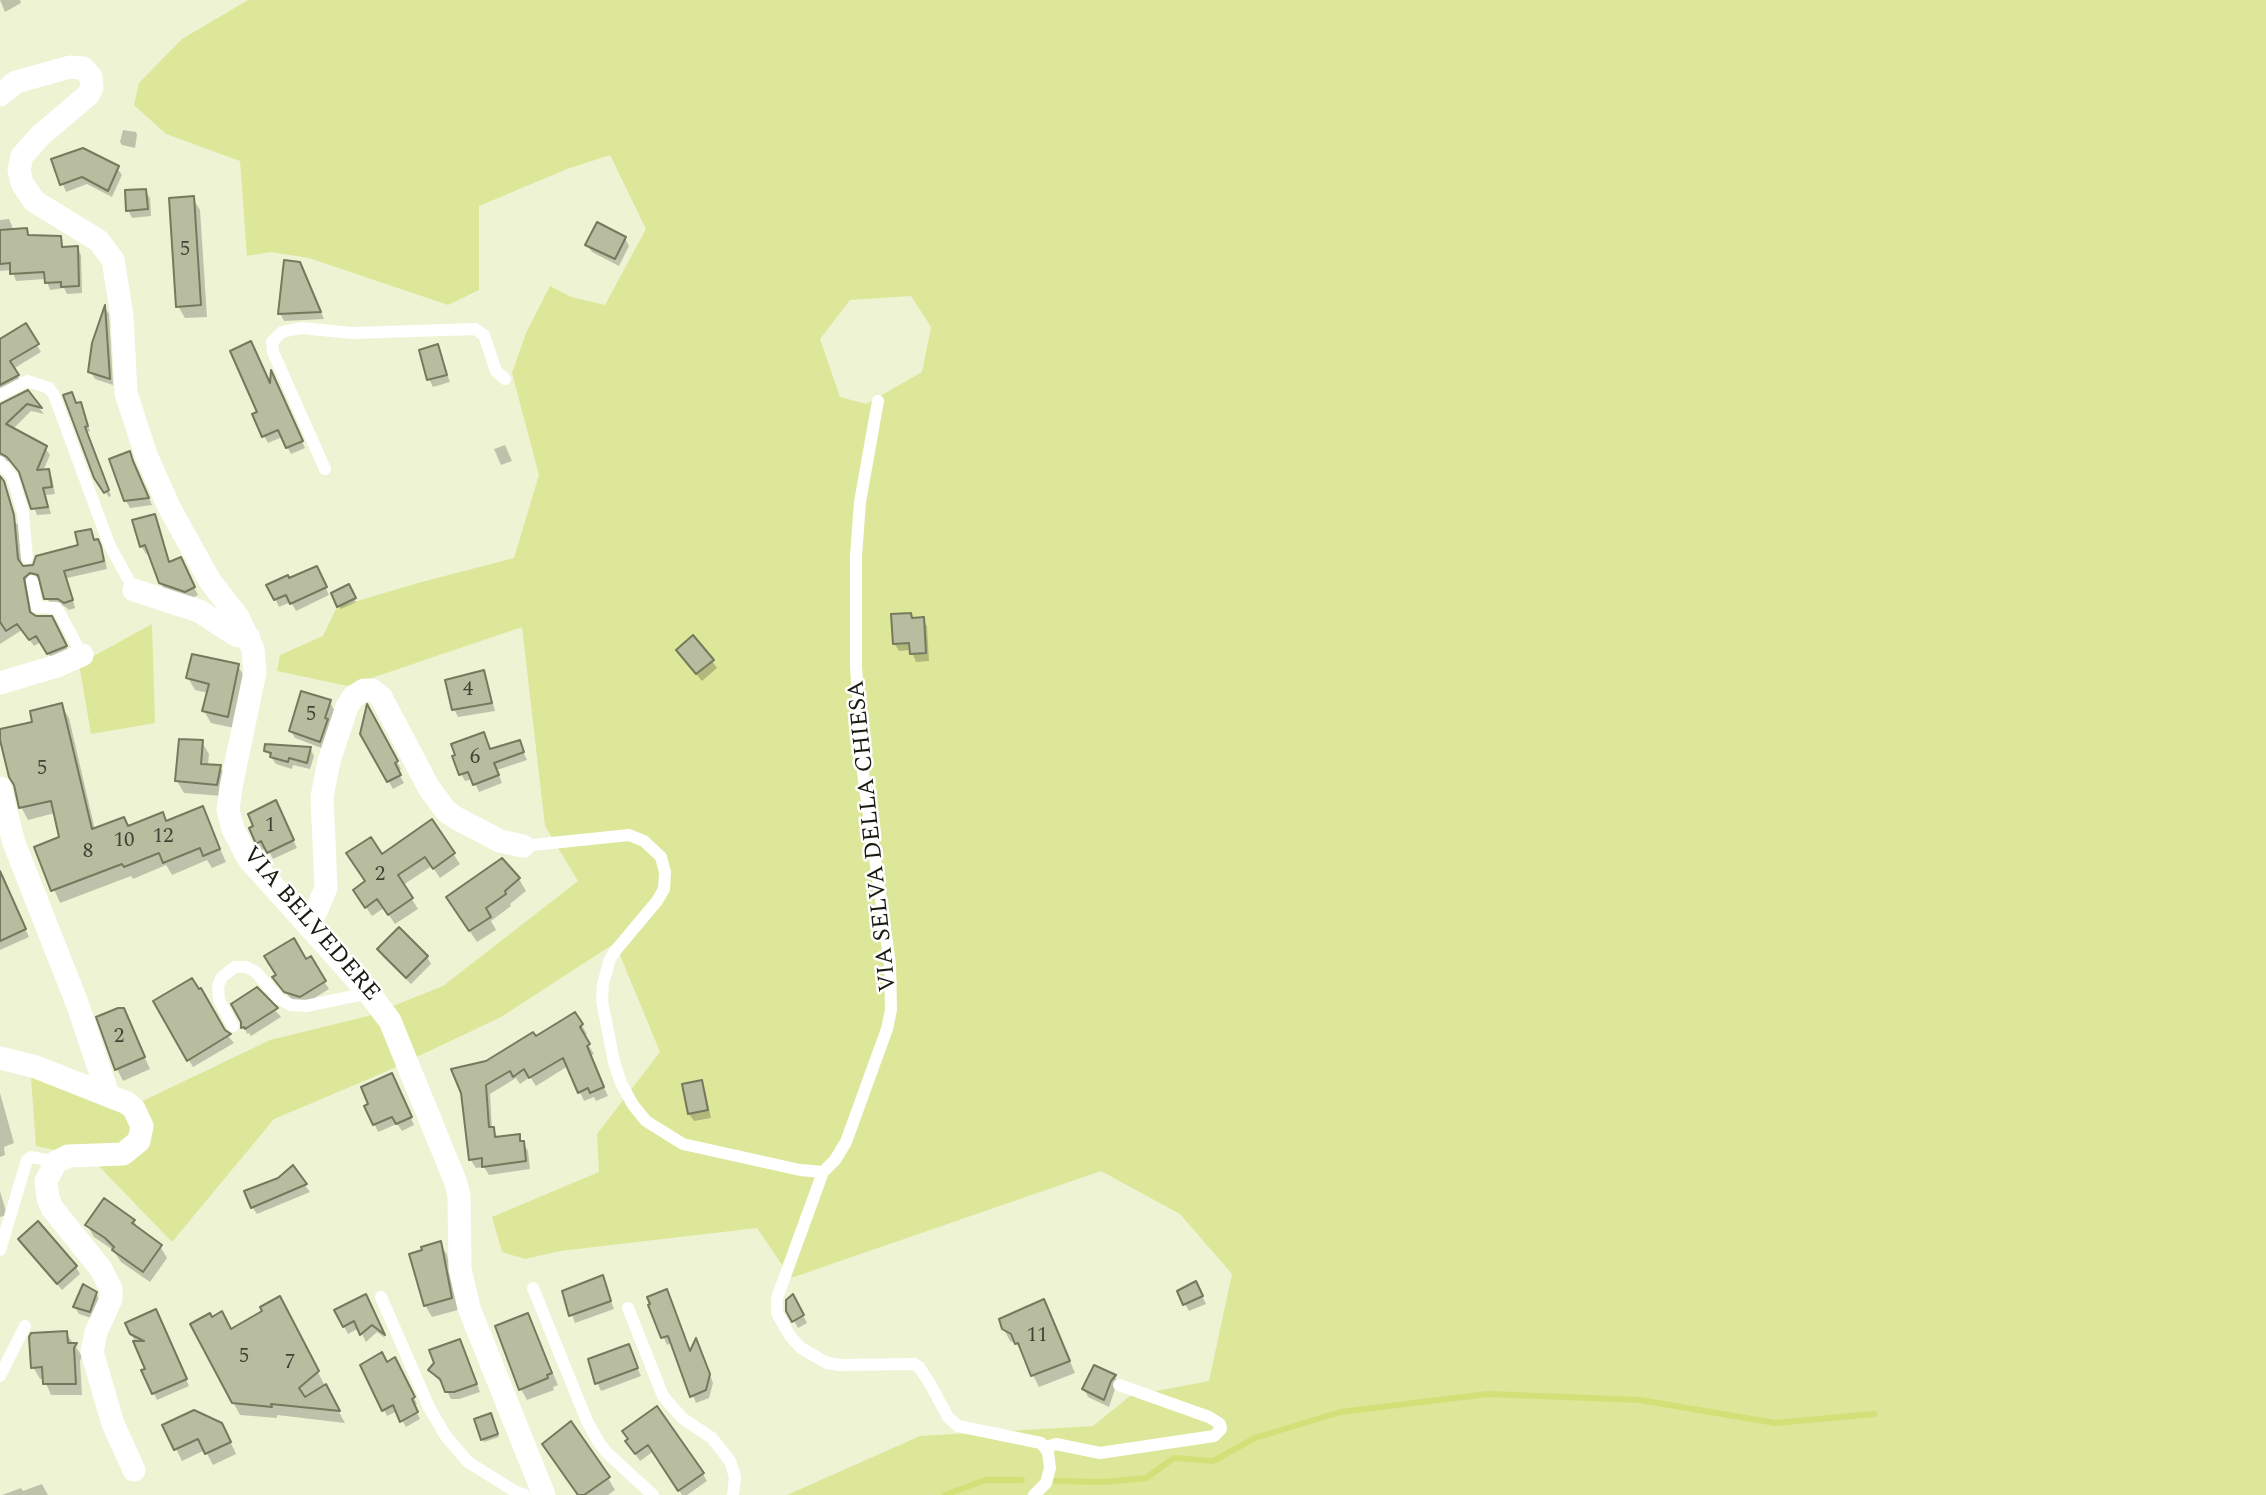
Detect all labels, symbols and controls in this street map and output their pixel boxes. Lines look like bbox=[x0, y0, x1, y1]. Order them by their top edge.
house number: 5 bbox=[180, 238, 190, 264]
house number: 4 bbox=[463, 678, 473, 704]
street label: VIA SELVA DELLA CHIESA bbox=[843, 679, 905, 993]
house number: 5 bbox=[306, 703, 316, 729]
house number: 6 bbox=[470, 746, 480, 772]
house number: 5 bbox=[37, 757, 47, 783]
house number: 1 bbox=[265, 814, 275, 840]
house number: 12 bbox=[153, 825, 173, 851]
house number: 10 bbox=[114, 829, 134, 855]
house number: 8 bbox=[83, 840, 93, 866]
street label: VIA BELVEDERE bbox=[235, 842, 385, 1008]
house number: 2 bbox=[375, 863, 385, 889]
house number: 2 bbox=[114, 1025, 124, 1051]
house number: 11 bbox=[1027, 1324, 1047, 1350]
house number: 5 bbox=[239, 1345, 249, 1371]
house number: 7 bbox=[285, 1351, 295, 1377]

